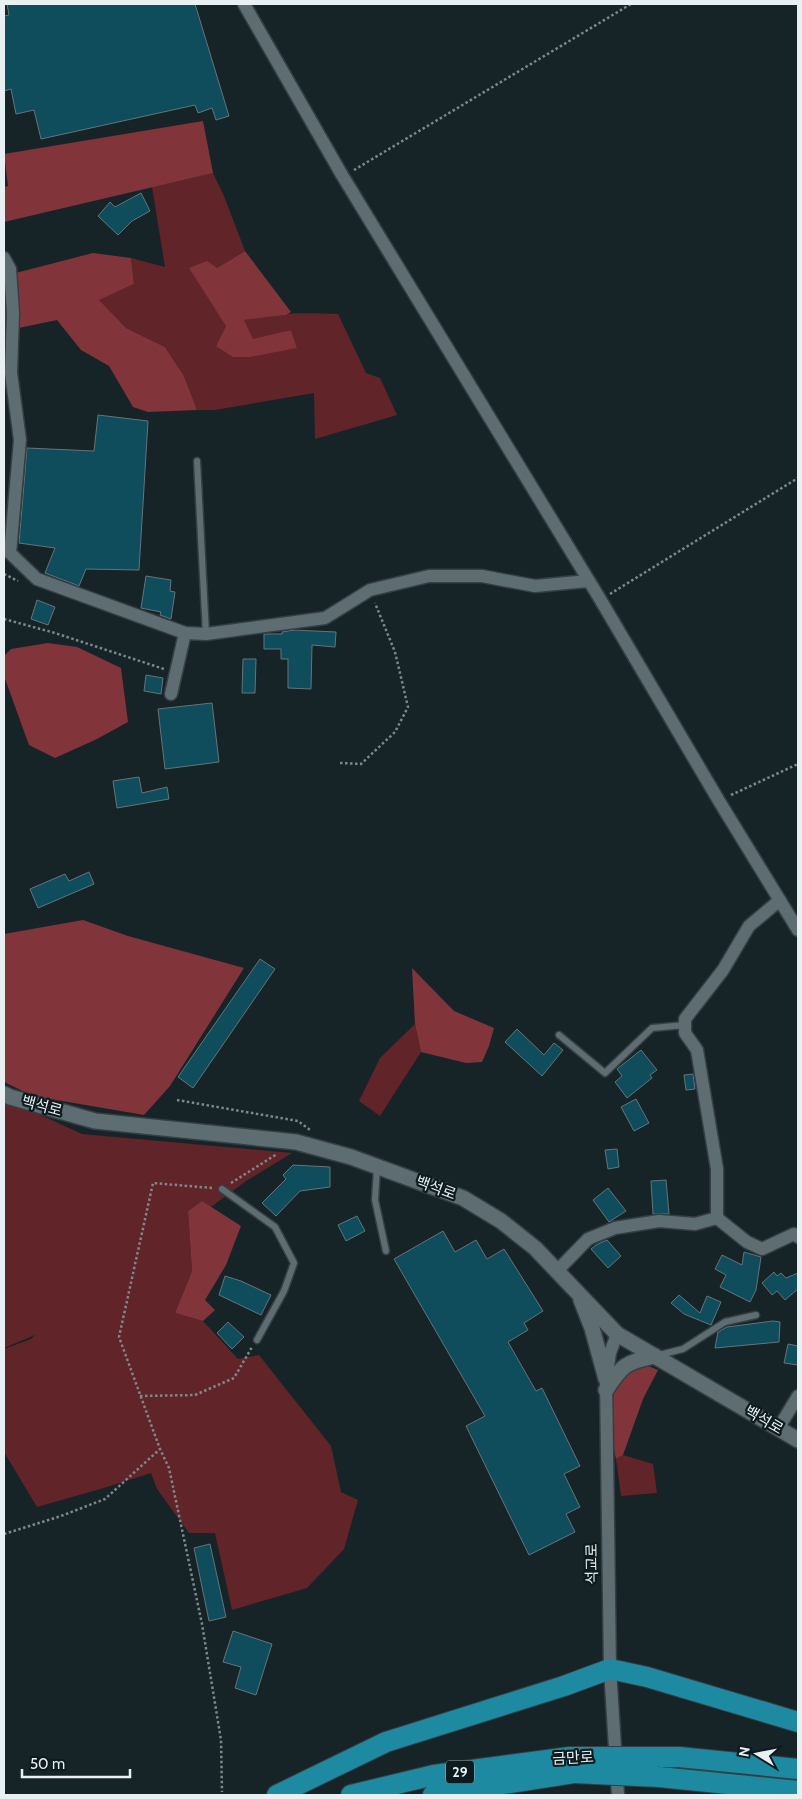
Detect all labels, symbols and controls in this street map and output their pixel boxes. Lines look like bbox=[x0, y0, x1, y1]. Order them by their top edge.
street label: 백석로 bbox=[20, 1092, 64, 1120]
street label: 백석로 bbox=[413, 1172, 459, 1204]
street label: 백석로 bbox=[742, 1402, 786, 1438]
street label: 석교로 bbox=[583, 1543, 601, 1585]
north arrow bbox=[732, 1729, 782, 1779]
text: N bbox=[734, 1745, 754, 1758]
scale bar bbox=[22, 1746, 130, 1778]
street label: 금만로 bbox=[552, 1748, 594, 1768]
text: 50 m bbox=[30, 1755, 65, 1773]
road number: 29 bbox=[446, 1760, 474, 1784]

